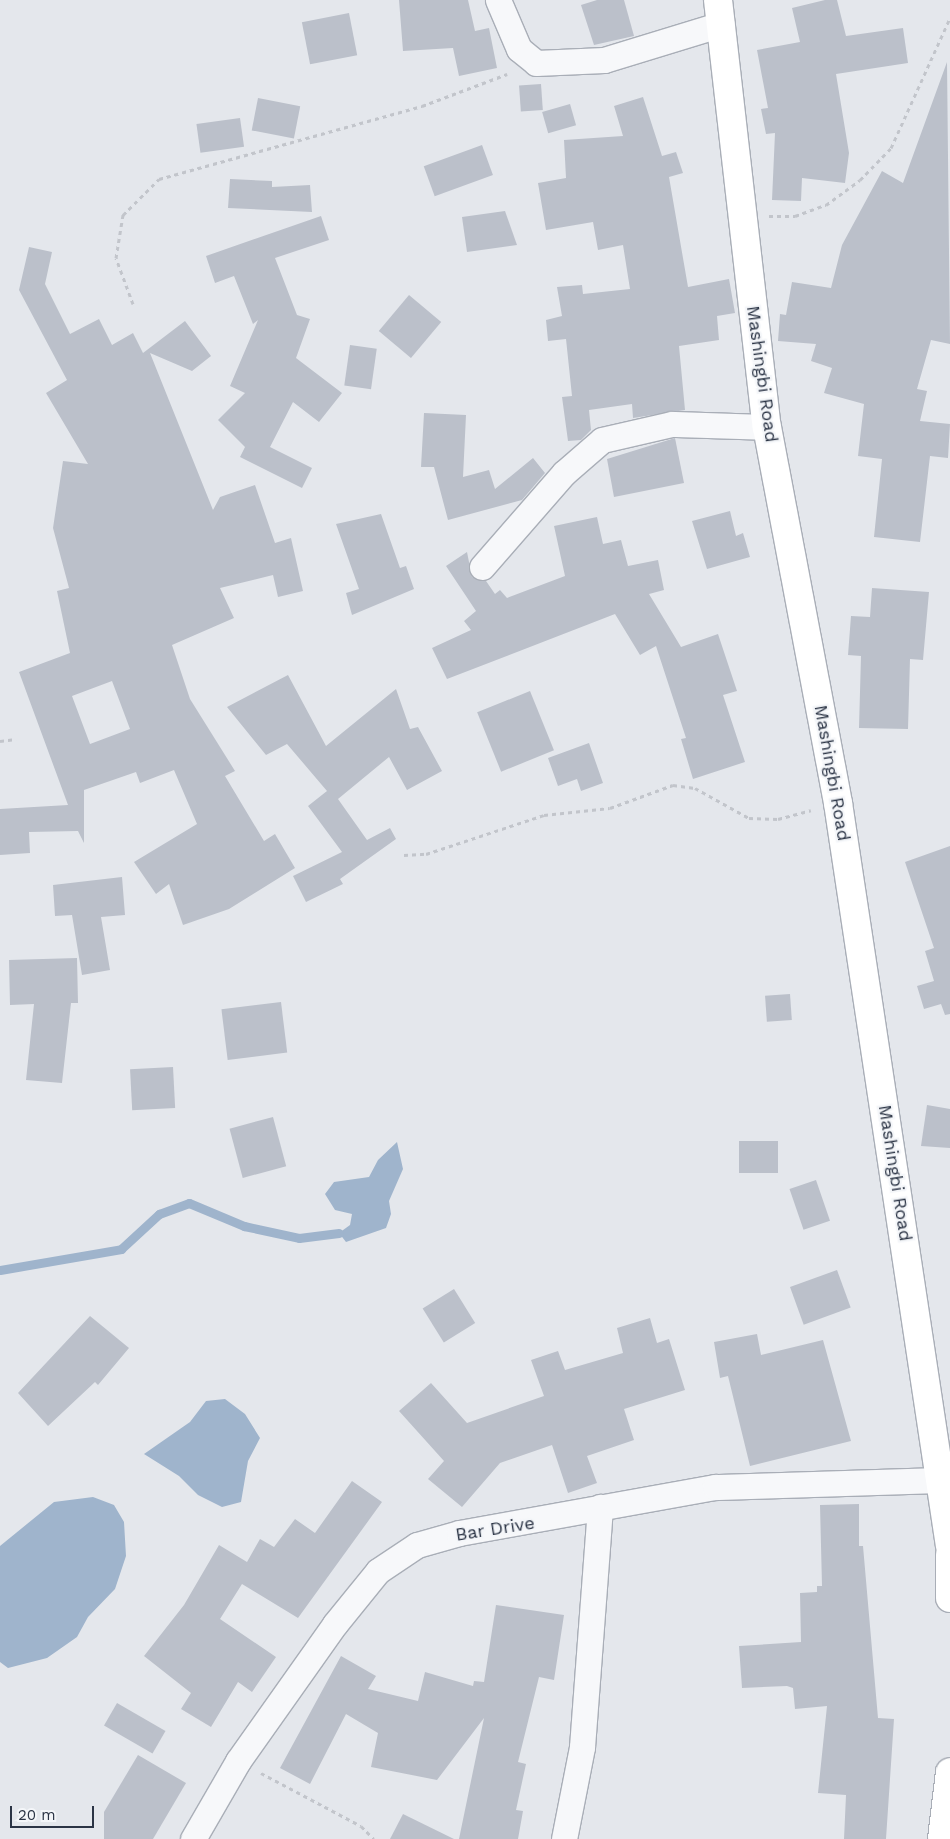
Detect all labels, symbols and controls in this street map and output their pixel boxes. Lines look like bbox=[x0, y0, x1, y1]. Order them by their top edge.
street label: Mashingbi Road bbox=[742, 304, 782, 444]
street label: Mashingbi Road bbox=[809, 703, 855, 843]
street label: Mashingbi Road bbox=[874, 1103, 916, 1243]
street label: Bar Drive bbox=[454, 1512, 536, 1546]
scale bar bbox=[12, 1796, 96, 1828]
text: 20 m bbox=[18, 1806, 56, 1824]

